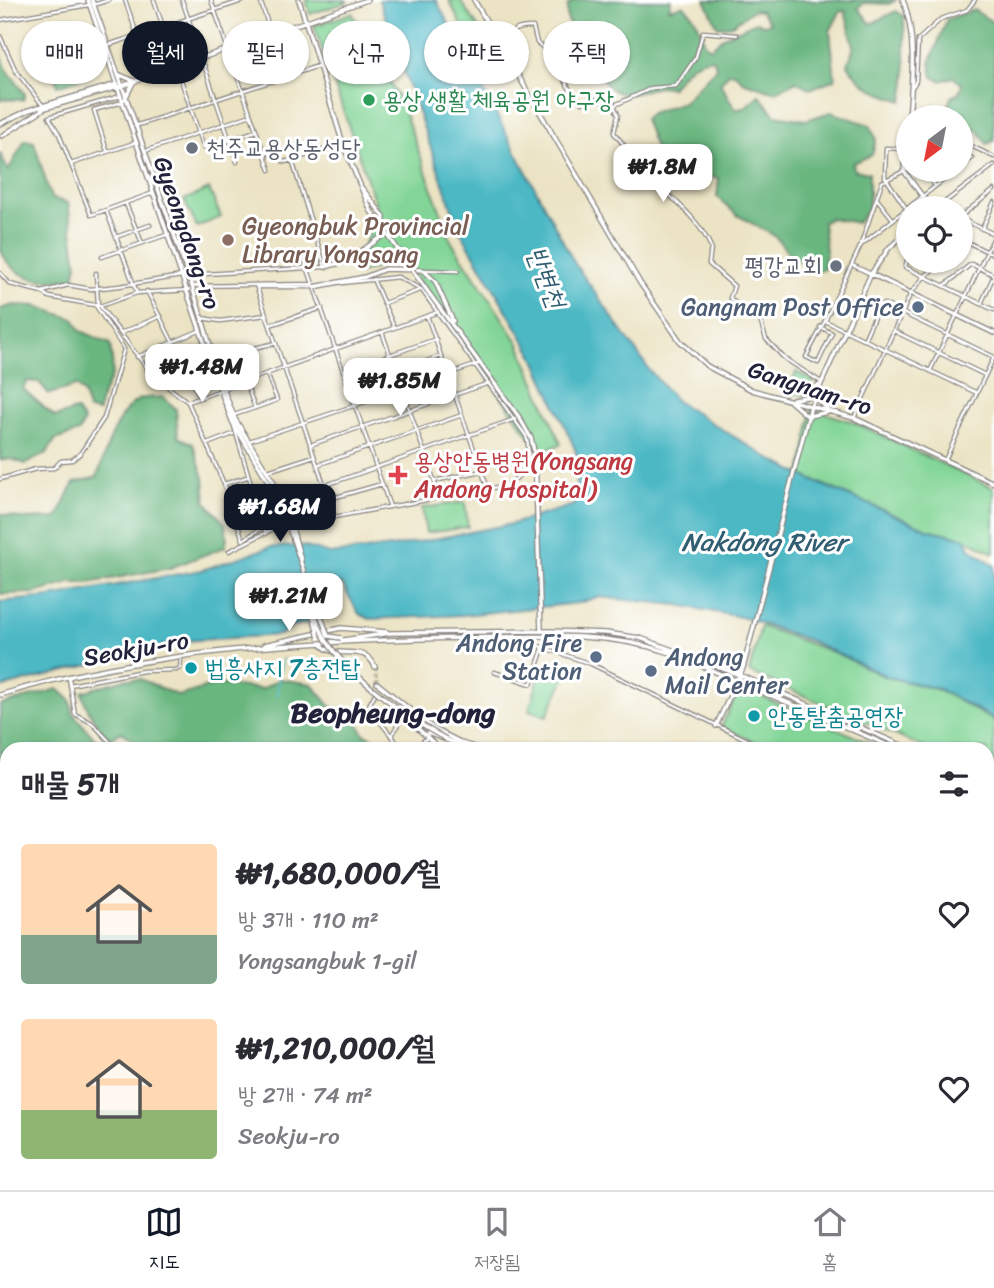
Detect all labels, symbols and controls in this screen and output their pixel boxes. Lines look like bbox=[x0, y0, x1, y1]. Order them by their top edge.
chip: 매매 bbox=[21, 21, 108, 84]
chip: 월세 bbox=[122, 21, 208, 84]
chip: 필터 bbox=[222, 21, 309, 84]
chip: 신규 bbox=[323, 21, 410, 84]
chip: 아파트 bbox=[424, 21, 529, 84]
chip: 주택 bbox=[543, 21, 630, 84]
place label: 용상 생활 체육공원 야구장 bbox=[383, 79, 614, 121]
marker: 용상 생활 체육공원 야구장 bbox=[361, 92, 377, 108]
north arrow bbox=[896, 105, 973, 182]
map controls bbox=[896, 105, 973, 273]
place label: 천주교용상동성당 bbox=[206, 127, 361, 169]
marker: 천주교용상동성당 bbox=[184, 140, 200, 156]
pin: ₩1.8M bbox=[614, 144, 712, 204]
text: ₩1.8M bbox=[629, 146, 697, 187]
street label: Gyeongdong-ro bbox=[141, 151, 233, 315]
button: locate bbox=[896, 196, 973, 273]
place label: Gyeongbuk Provincial Library Yongsang bbox=[242, 205, 470, 275]
marker: Gyeongbuk Provincial Library Yongsang bbox=[220, 232, 236, 248]
water label: 반변천 bbox=[514, 239, 581, 317]
place label: 평강교회 bbox=[745, 245, 822, 287]
marker: 평강교회 bbox=[828, 258, 844, 274]
place label: Gangnam Post Office bbox=[681, 286, 904, 328]
marker: Gangnam Post Office bbox=[910, 299, 926, 315]
pin: ₩1.48M bbox=[145, 344, 259, 404]
text: ₩1.48M bbox=[161, 346, 243, 387]
street label: Gangnam-ro bbox=[742, 348, 878, 428]
pin: ₩1.85M bbox=[343, 358, 457, 418]
text: ₩1.85M bbox=[359, 360, 441, 401]
place label: 용상안동병원(Yongsang Andong Hospital) bbox=[413, 440, 633, 510]
marker: 용상안동병원(Yongsang Andong Hospital) bbox=[388, 465, 408, 485]
pin: ₩1.68M bbox=[223, 484, 337, 544]
text: ₩1.68M bbox=[240, 486, 320, 527]
water label: Nakdong River bbox=[682, 519, 851, 565]
pin: ₩1.21M bbox=[232, 574, 346, 633]
text: ₩1.21M bbox=[251, 575, 327, 616]
street label: Seokju-ro bbox=[80, 619, 192, 679]
place label: Andong Fire Station bbox=[455, 622, 582, 692]
place label: Andong Mail Center bbox=[664, 636, 790, 706]
place label: 법흥사지 7층전탑 bbox=[205, 647, 361, 689]
marker: Andong Fire Station bbox=[588, 649, 604, 665]
marker: 법흥사지 7층전탑 bbox=[183, 660, 199, 676]
marker: Andong Mail Center bbox=[643, 663, 659, 679]
district label: Beopheung-dong bbox=[291, 688, 495, 737]
place label: 안동탈춤공연장 bbox=[768, 695, 903, 737]
marker: 안동탈춤공연장 bbox=[746, 708, 762, 724]
text: 매물 5개 bbox=[21, 757, 120, 811]
icon: filters bbox=[935, 765, 973, 803]
text: ₩1,680,000/월 bbox=[238, 846, 440, 900]
icon: home bbox=[77, 872, 161, 956]
icon: heart bbox=[935, 895, 973, 933]
text: 방 3개 · 110 m² bbox=[238, 900, 379, 941]
text: Yongsangbuk 1-gil bbox=[238, 941, 417, 982]
text: ₩1,210,000/월 bbox=[238, 1021, 435, 1075]
icon: home bbox=[77, 1047, 161, 1131]
icon: heart bbox=[935, 1070, 973, 1108]
text: 방 2개 · 74 m² bbox=[238, 1075, 373, 1116]
text: Seokju-ro bbox=[238, 1116, 340, 1157]
tab: 지도 bbox=[145, 1203, 183, 1278]
tab: 저장됨 bbox=[474, 1203, 520, 1278]
tab: 홈 bbox=[811, 1203, 849, 1278]

